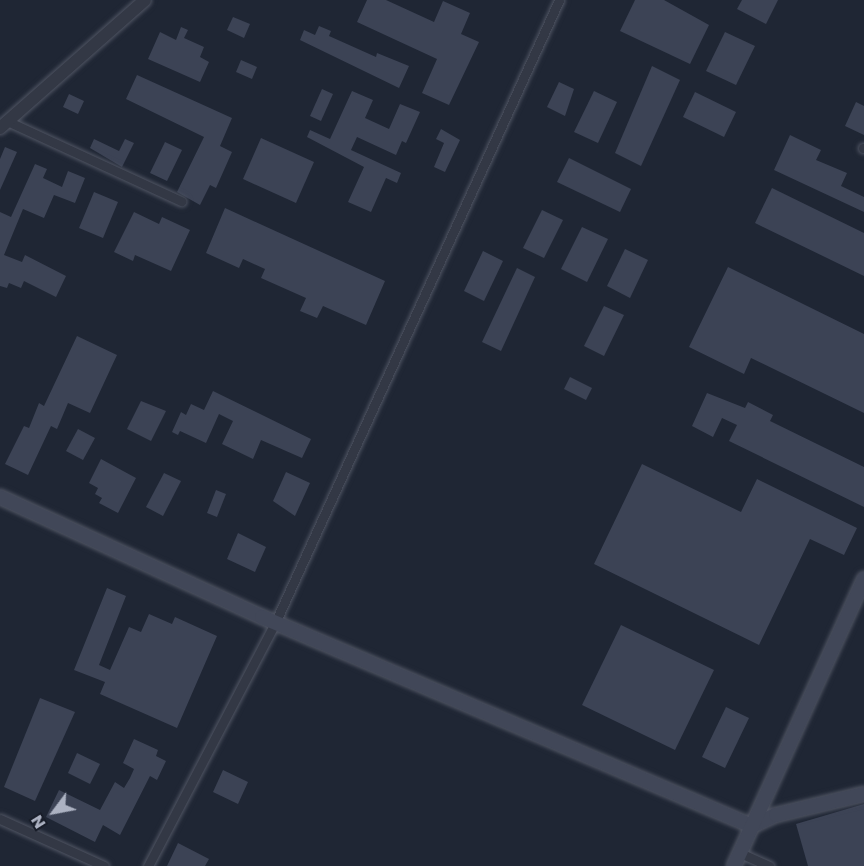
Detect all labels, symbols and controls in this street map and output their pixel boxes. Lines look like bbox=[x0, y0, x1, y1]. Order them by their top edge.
north arrow bbox=[24, 782, 84, 842]
text: N bbox=[25, 811, 51, 833]

